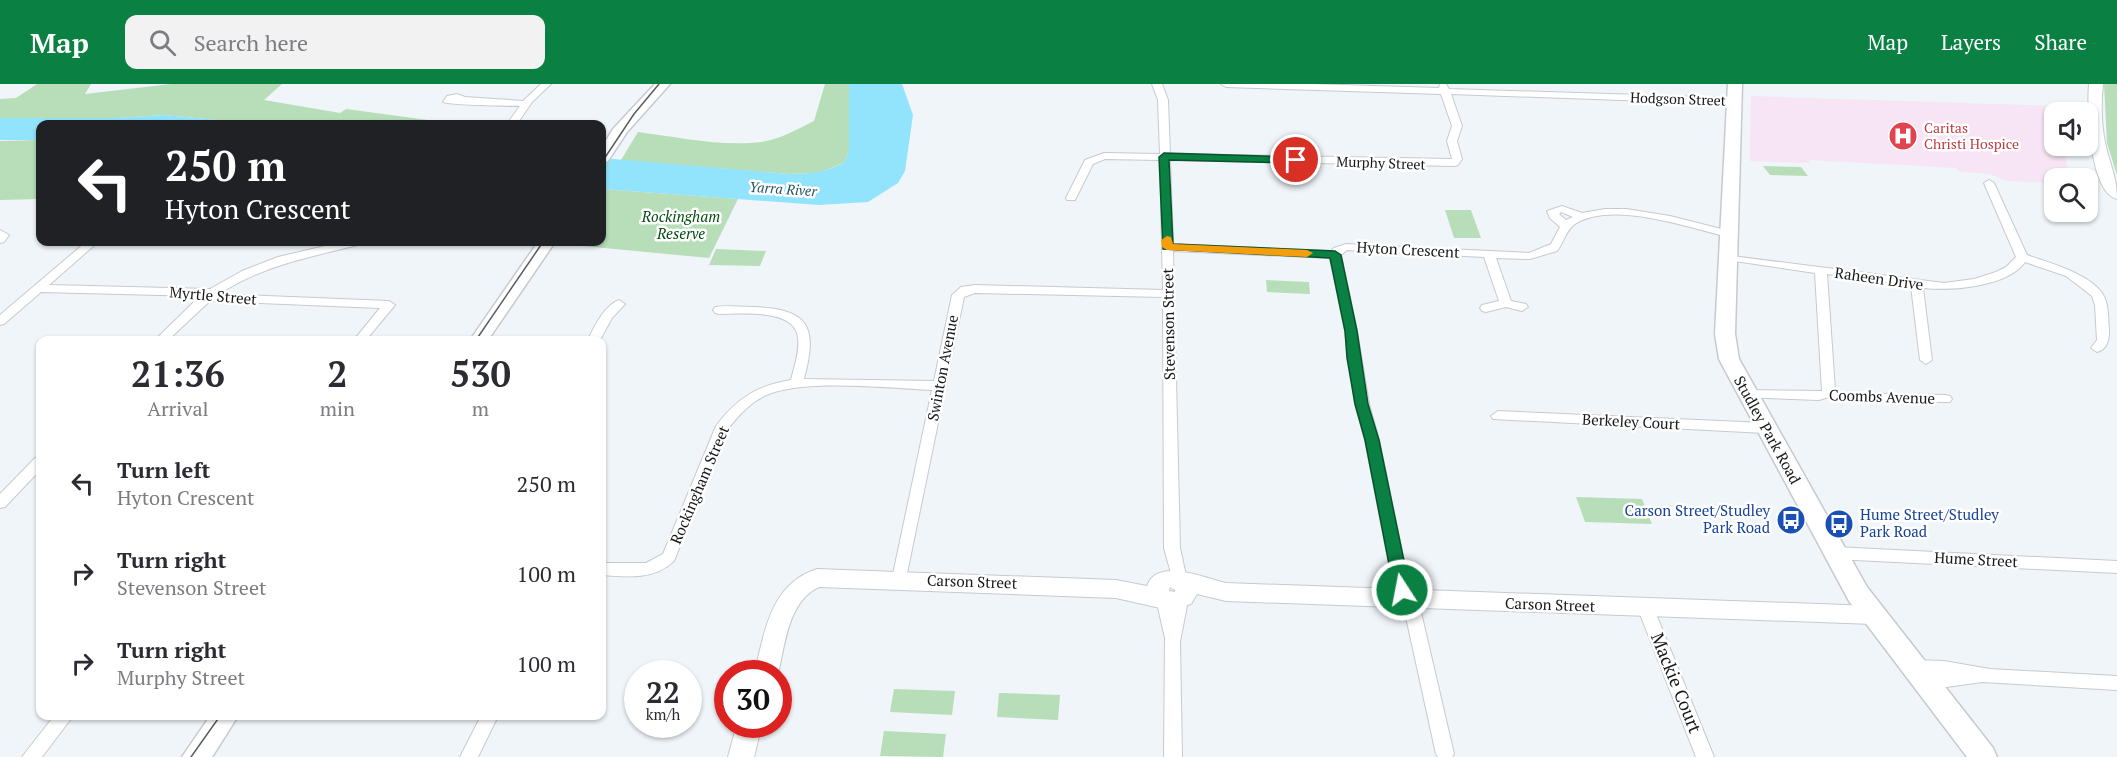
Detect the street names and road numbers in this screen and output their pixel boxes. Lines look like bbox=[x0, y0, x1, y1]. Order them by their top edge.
street label: Hodgson Street bbox=[1630, 87, 1727, 110]
street label: Murphy Street bbox=[1336, 151, 1427, 174]
street label: Hyton Crescent bbox=[1356, 236, 1460, 262]
street label: Raheen Drive bbox=[1834, 262, 1925, 294]
street label: Stevenson Street bbox=[1157, 267, 1179, 380]
street label: Myrtle Street bbox=[169, 281, 258, 309]
street label: Swinton Avenue bbox=[922, 313, 962, 423]
street label: Studley Park Road bbox=[1730, 372, 1806, 487]
street label: Coombs Avenue bbox=[1829, 384, 1935, 408]
street label: Berkeley Court bbox=[1582, 408, 1681, 434]
street label: Rockingham Street bbox=[665, 422, 733, 547]
street label: Hume Street bbox=[1934, 547, 2019, 571]
street label: Carson Street bbox=[927, 569, 1018, 593]
street label: Carson Street bbox=[1505, 592, 1596, 616]
street label: Mackie Court bbox=[1646, 629, 1708, 737]

